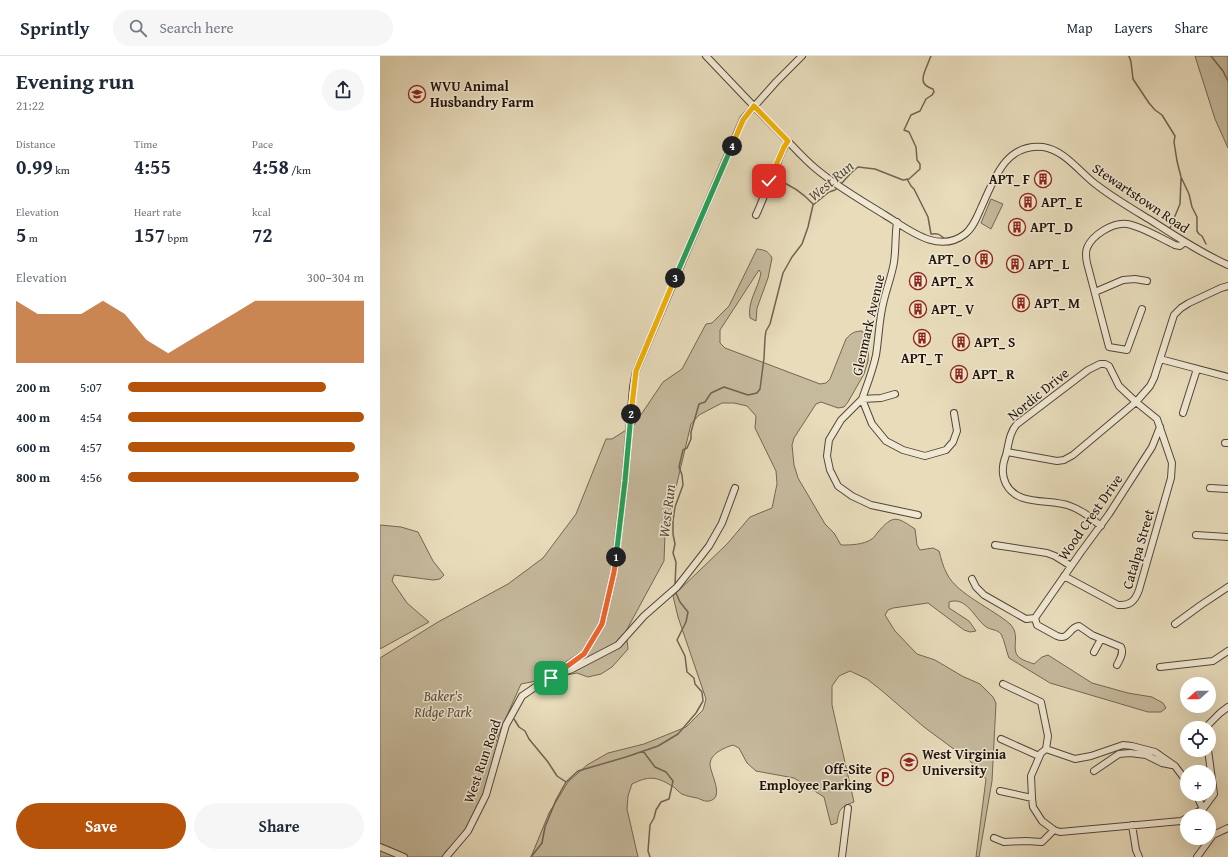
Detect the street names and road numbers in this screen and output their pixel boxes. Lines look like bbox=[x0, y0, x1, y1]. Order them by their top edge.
street label: Stewartstown Road bbox=[1089, 158, 1194, 238]
street label: Glenmark Avenue bbox=[847, 272, 889, 378]
street label: Nordic Drive bbox=[1003, 363, 1073, 425]
street label: Wood Crest Drive bbox=[1053, 470, 1127, 564]
street label: Catalpa Street bbox=[1117, 507, 1159, 591]
street label: West Run Road bbox=[458, 716, 506, 806]

